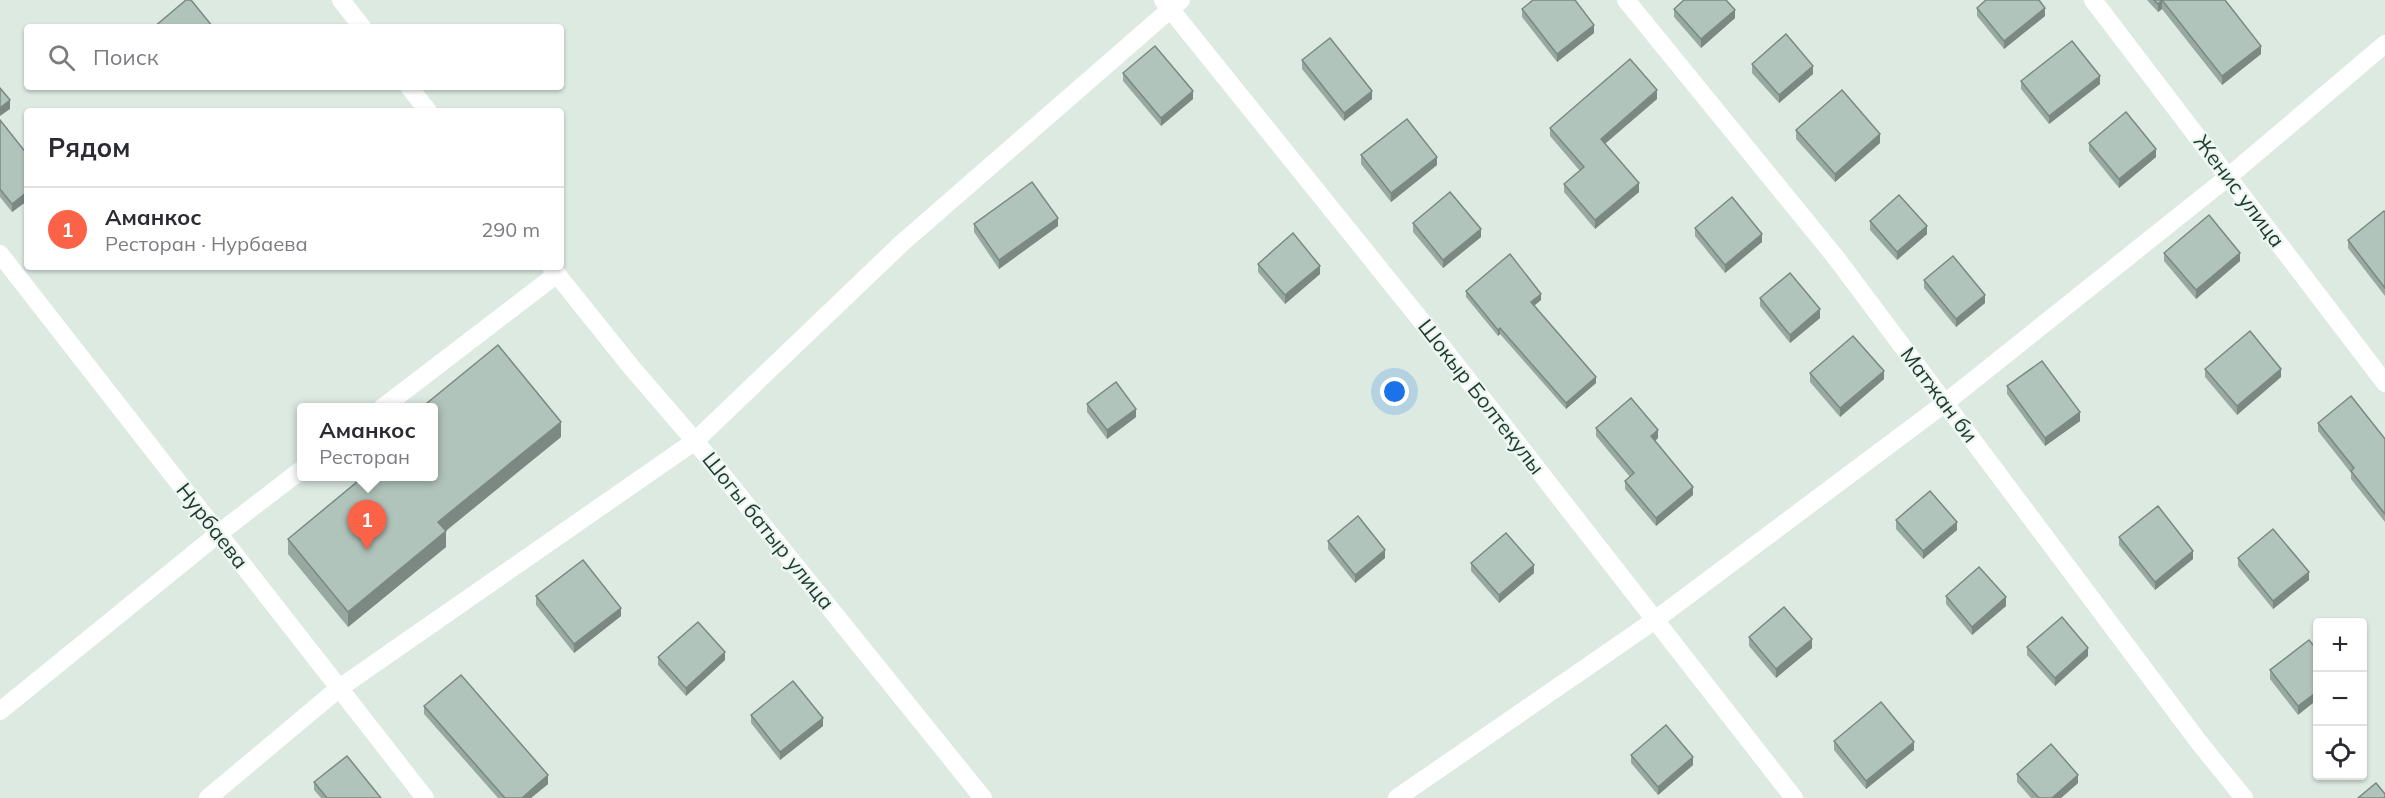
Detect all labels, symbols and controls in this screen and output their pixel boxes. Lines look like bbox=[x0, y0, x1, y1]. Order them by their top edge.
search box bbox=[24, 24, 564, 90]
icon: search bbox=[45, 41, 78, 74]
text: Поиск bbox=[93, 43, 159, 71]
street label: Женис улица bbox=[2189, 129, 2291, 252]
text: Рядом bbox=[48, 131, 131, 164]
text: Аманкос bbox=[105, 203, 202, 231]
text: 1 bbox=[62, 217, 74, 242]
text: 290 m bbox=[481, 217, 540, 242]
text: Ресторан · Нурбаева bbox=[105, 231, 308, 256]
street label: Шокыр Болтекулы bbox=[1413, 314, 1550, 479]
street label: Матжан би bbox=[1895, 341, 1984, 447]
your location bbox=[1380, 377, 1409, 406]
popup bbox=[297, 403, 438, 481]
text: Аманкос bbox=[319, 416, 416, 444]
text: Ресторан bbox=[319, 444, 410, 469]
street label: Шогы батыр улица bbox=[697, 446, 840, 614]
street label: Нурбаева bbox=[171, 477, 254, 573]
pin: 1 bbox=[348, 500, 386, 550]
map controls bbox=[2313, 618, 2367, 780]
button: + bbox=[2313, 618, 2367, 672]
button: − bbox=[2313, 672, 2367, 726]
button: locate bbox=[2313, 726, 2367, 780]

